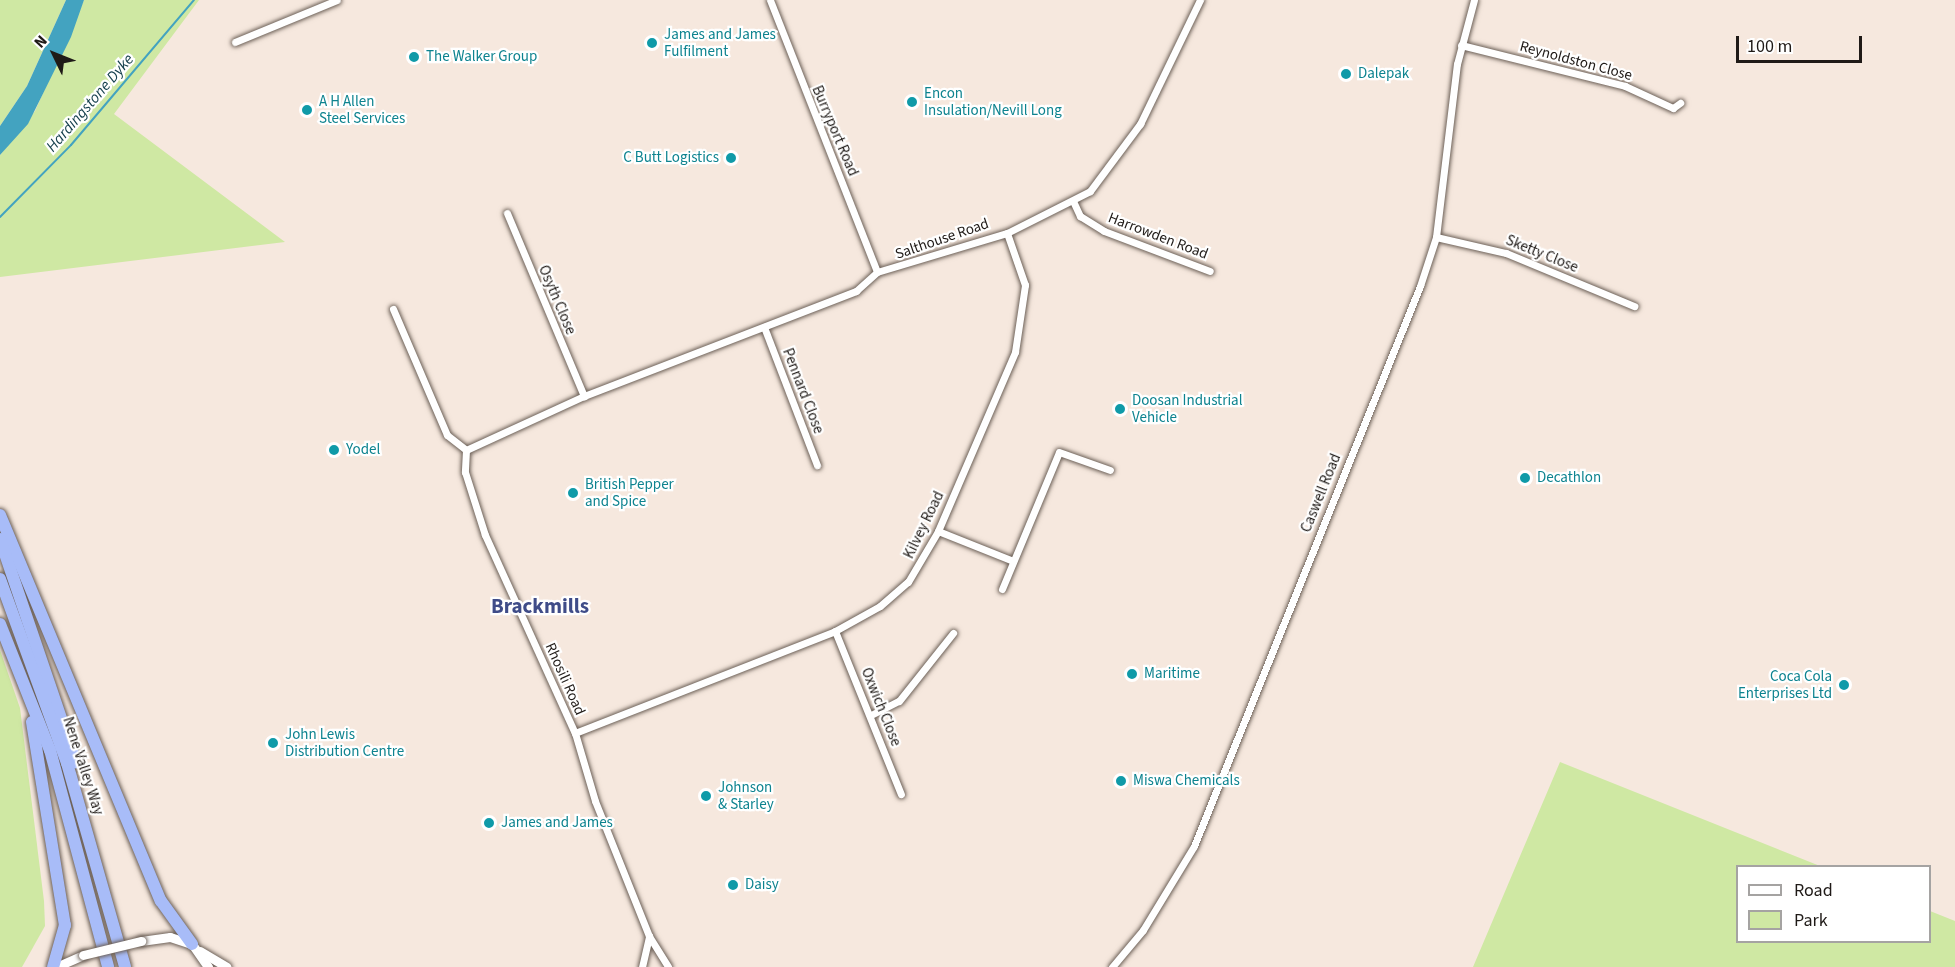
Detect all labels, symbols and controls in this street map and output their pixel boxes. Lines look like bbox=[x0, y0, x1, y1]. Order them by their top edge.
north arrow bbox=[24, 24, 84, 84]
scale bar bbox=[1739, 24, 1865, 62]
place label: James and James Fulfilment bbox=[664, 25, 776, 60]
text: N bbox=[29, 30, 53, 53]
text: 100 m bbox=[1747, 34, 1792, 59]
marker: James and James Fulfilment bbox=[645, 36, 659, 50]
street label: Reynoldston Close bbox=[1518, 37, 1634, 85]
place label: The Walker Group bbox=[426, 48, 537, 66]
water label: Hardingstone Dyke bbox=[42, 50, 138, 156]
marker: The Walker Group bbox=[407, 50, 421, 64]
place label: Dalepak bbox=[1358, 65, 1409, 83]
marker: Dalepak bbox=[1339, 67, 1353, 81]
street label: Burryport Road bbox=[808, 83, 862, 179]
place label: Encon Insulation/Nevill Long bbox=[924, 84, 1062, 119]
place label: A H Allen Steel Services bbox=[319, 92, 405, 127]
marker: Encon Insulation/Nevill Long bbox=[905, 95, 919, 109]
marker: A H Allen Steel Services bbox=[300, 103, 314, 117]
place label: C Butt Logistics bbox=[623, 149, 719, 167]
marker: C Butt Logistics bbox=[724, 151, 738, 165]
street label: Harrowden Road bbox=[1105, 209, 1211, 263]
street label: Salthouse Road bbox=[893, 215, 991, 263]
street label: Sketty Close bbox=[1503, 231, 1581, 277]
street label: Osyth Close bbox=[534, 263, 580, 337]
street label: Pennard Close bbox=[778, 346, 828, 436]
place label: Doosan Industrial Vehicle bbox=[1132, 391, 1242, 426]
marker: Doosan Industrial Vehicle bbox=[1113, 402, 1127, 416]
place label: Yodel bbox=[346, 441, 380, 459]
marker: Yodel bbox=[327, 443, 341, 457]
street label: Caswell Road bbox=[1297, 451, 1345, 535]
place label: Decathlon bbox=[1537, 469, 1601, 487]
marker: Decathlon bbox=[1518, 471, 1532, 485]
place label: British Pepper and Spice bbox=[585, 475, 674, 510]
marker: British Pepper and Spice bbox=[566, 486, 580, 500]
street label: Kilvey Road bbox=[900, 488, 948, 562]
district label: Brackmills bbox=[491, 593, 589, 619]
street label: Rhosili Road bbox=[541, 640, 589, 718]
street label: Oxwich Close bbox=[857, 665, 905, 749]
place label: Maritime bbox=[1144, 665, 1200, 683]
marker: Maritime bbox=[1125, 667, 1139, 681]
place label: Coca Cola Enterprises Ltd bbox=[1738, 667, 1832, 702]
marker: Coca Cola Enterprises Ltd bbox=[1837, 678, 1851, 692]
street label: Nene Valley Way bbox=[59, 715, 107, 817]
place label: John Lewis Distribution Centre bbox=[285, 725, 404, 760]
marker: John Lewis Distribution Centre bbox=[266, 736, 280, 750]
place label: Miswa Chemicals bbox=[1133, 772, 1240, 790]
marker: Miswa Chemicals bbox=[1114, 774, 1128, 788]
place label: Johnson & Starley bbox=[718, 778, 774, 813]
marker: Johnson & Starley bbox=[699, 789, 713, 803]
place label: James and James bbox=[501, 814, 613, 832]
marker: James and James bbox=[482, 816, 496, 830]
legend bbox=[1736, 865, 1931, 943]
place label: Daisy bbox=[745, 876, 779, 894]
marker: Daisy bbox=[726, 878, 740, 892]
text: Road bbox=[1794, 878, 1833, 903]
text: Park bbox=[1794, 908, 1828, 933]

